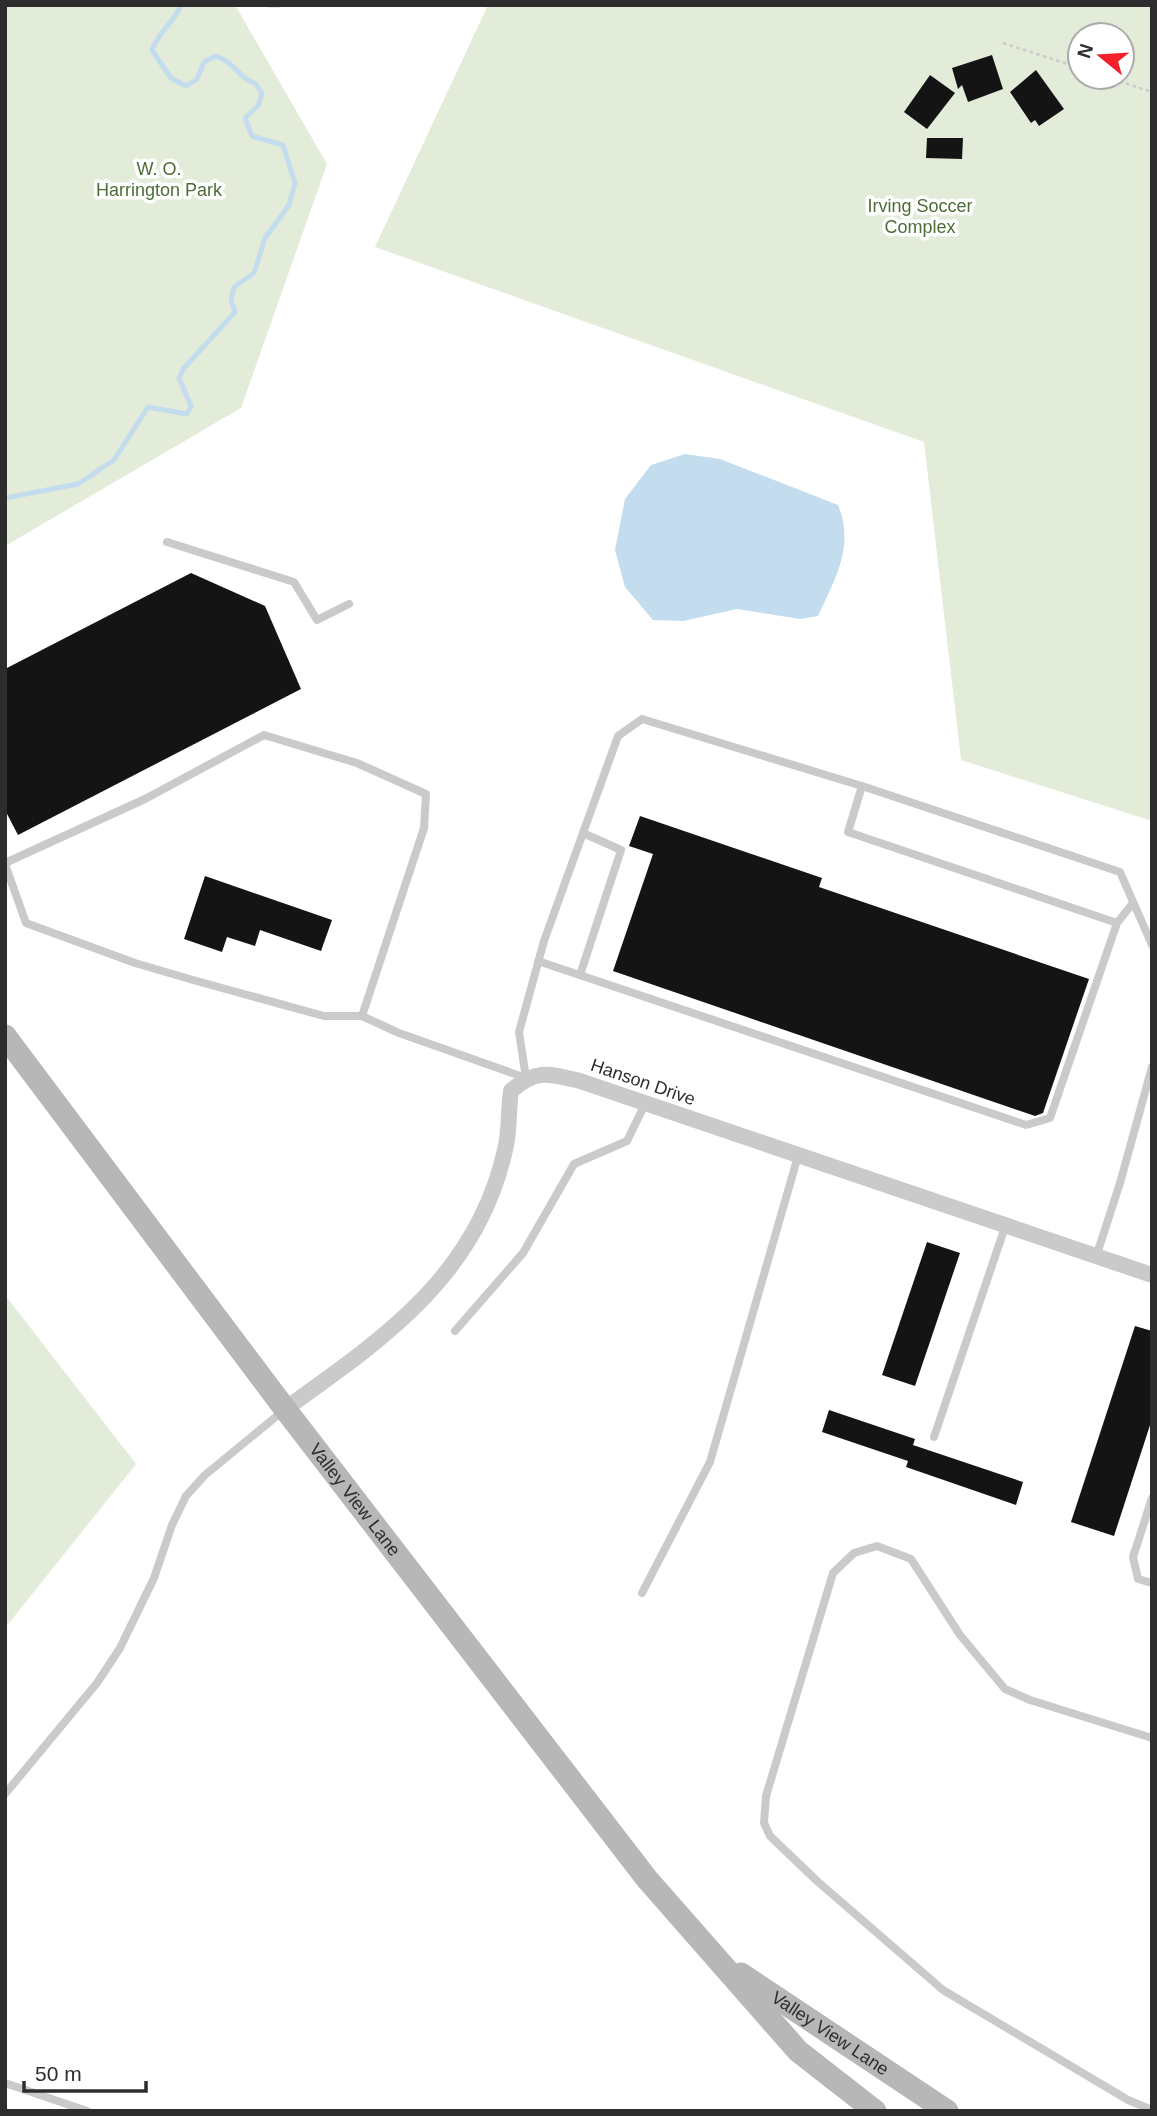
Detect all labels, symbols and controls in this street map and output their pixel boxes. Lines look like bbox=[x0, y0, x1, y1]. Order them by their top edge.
north arrow bbox=[1066, 21, 1136, 91]
text: N bbox=[1073, 41, 1097, 61]
park label: W. O. Harrington Park bbox=[96, 159, 223, 200]
park label: Irving Soccer Complex bbox=[867, 196, 973, 237]
street label: Hanson Drive bbox=[588, 1055, 698, 1109]
street label: Valley View Lane bbox=[305, 1440, 404, 1560]
street label: Valley View Lane bbox=[768, 1987, 892, 2079]
scale bar bbox=[24, 2050, 147, 2094]
text: 50 m bbox=[35, 2062, 82, 2085]

